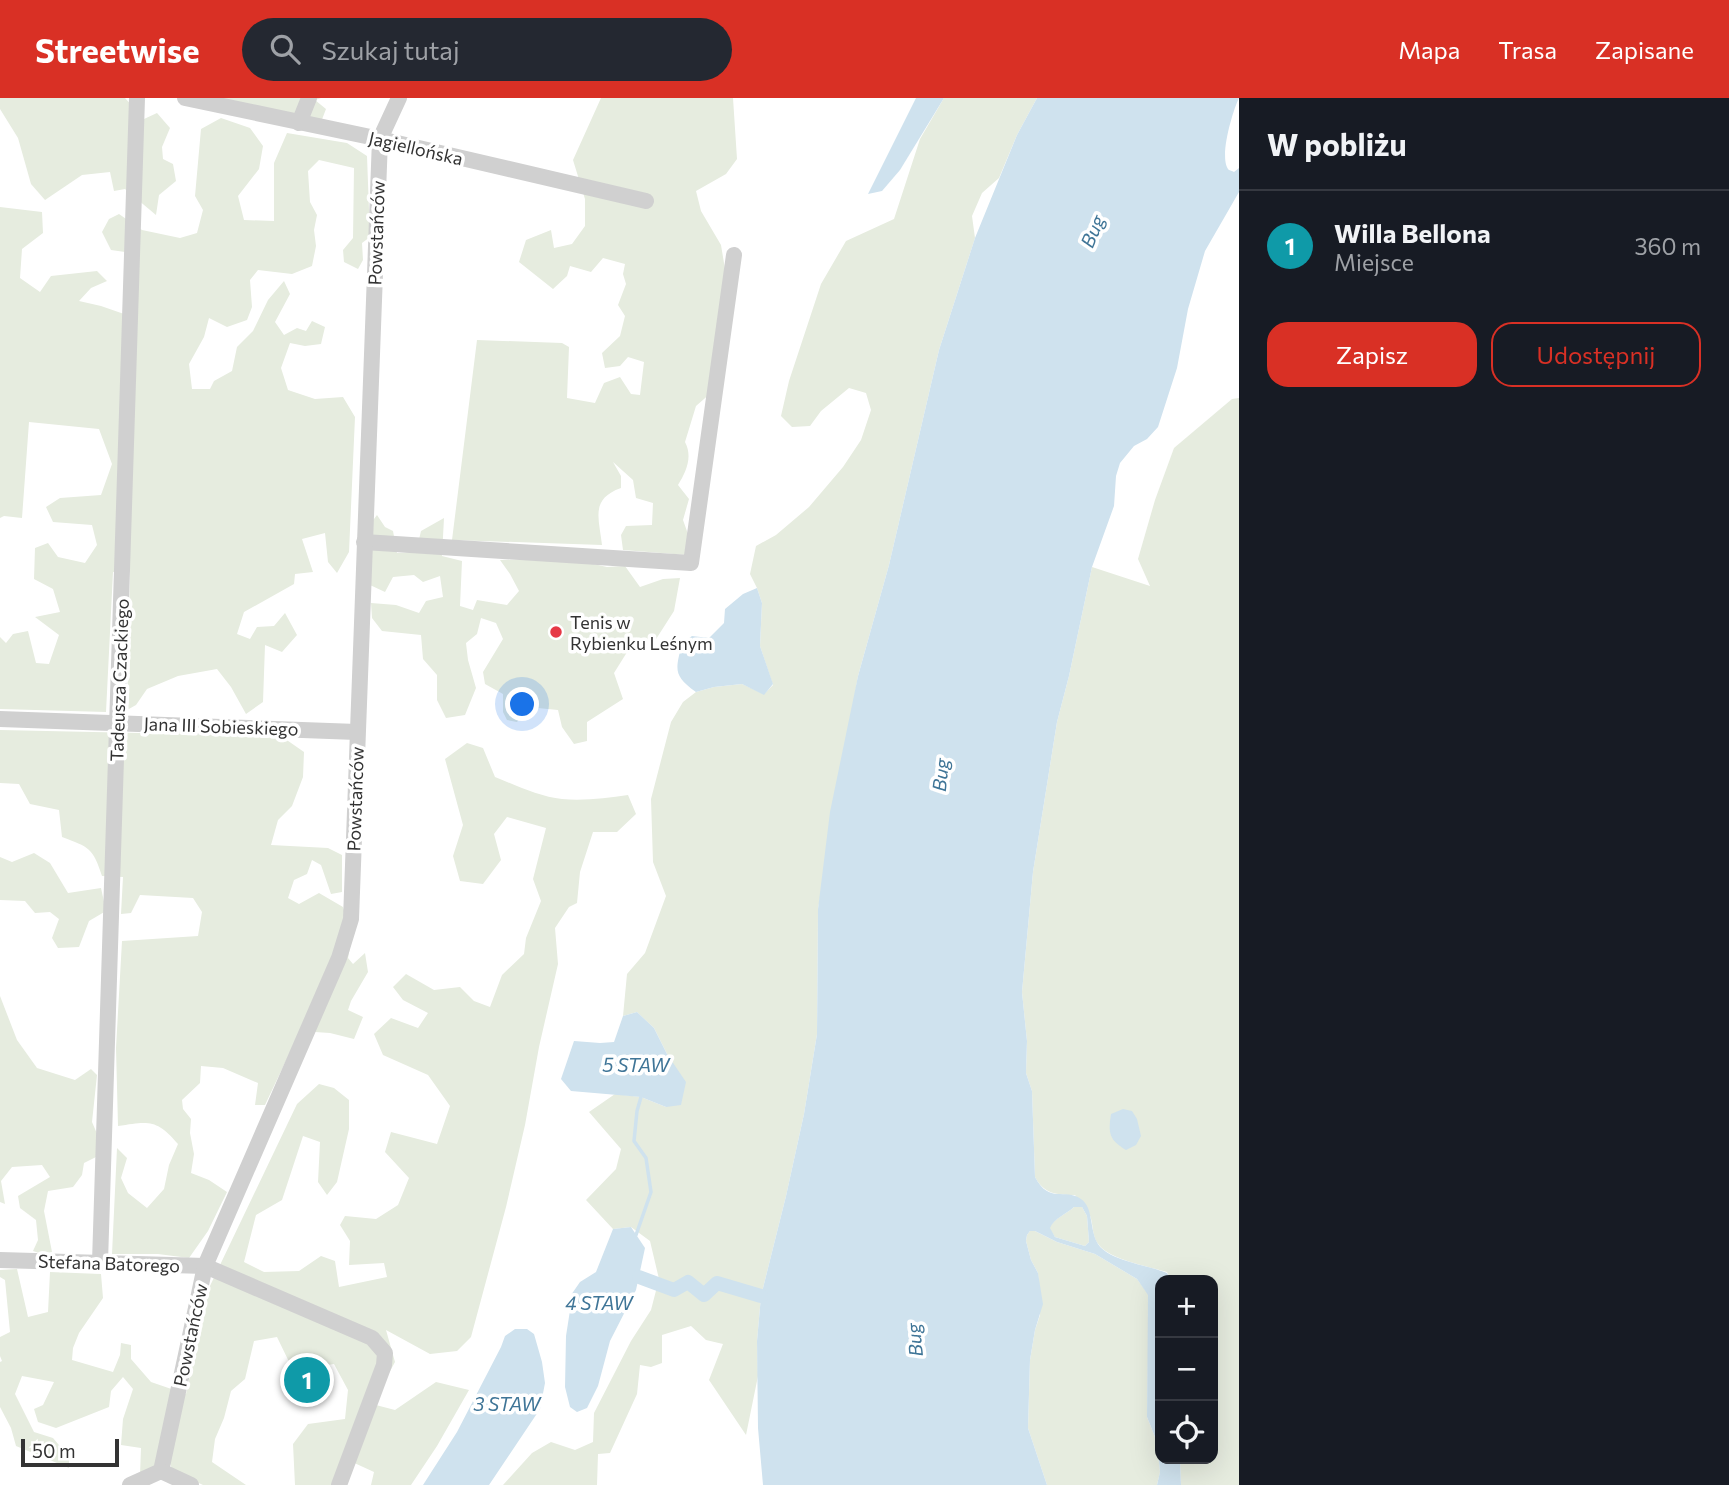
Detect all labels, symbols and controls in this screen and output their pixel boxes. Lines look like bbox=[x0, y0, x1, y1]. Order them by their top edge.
search box bbox=[242, 18, 732, 81]
text: Streetwise bbox=[35, 29, 200, 70]
icon: search bbox=[266, 30, 304, 68]
text: Szukaj tutaj bbox=[322, 34, 460, 65]
text: Mapa bbox=[1398, 35, 1460, 64]
text: Trasa bbox=[1498, 35, 1557, 64]
text: Zapisane bbox=[1595, 35, 1694, 64]
text: W pobliżu bbox=[1267, 125, 1407, 162]
street label: Jagiellońska bbox=[367, 126, 465, 170]
street label: Powstańców bbox=[363, 180, 389, 286]
water label: Bug bbox=[1075, 211, 1109, 251]
text: Willa Bellona bbox=[1334, 217, 1491, 248]
text: 1 bbox=[1285, 232, 1295, 260]
text: 360 m bbox=[1634, 232, 1701, 260]
text: Miejsce bbox=[1334, 248, 1414, 276]
button: Zapisz bbox=[1267, 322, 1477, 387]
button: Udostępnij bbox=[1491, 322, 1701, 387]
street label: Tadeusza Czackiego bbox=[105, 598, 133, 762]
place label: Tenis w Rybienku Leśnym bbox=[570, 611, 713, 654]
marker: Tenis w Rybienku Leśnym bbox=[548, 624, 564, 640]
your location bbox=[505, 687, 539, 721]
street label: Jana III Sobieskiego bbox=[143, 712, 299, 740]
street label: Powstańców bbox=[342, 746, 368, 852]
water label: Bug bbox=[927, 757, 953, 793]
water label: 5 STAW bbox=[603, 1053, 671, 1076]
street label: Stefana Batorego bbox=[38, 1250, 180, 1276]
map controls bbox=[1155, 1275, 1218, 1464]
button: + bbox=[1155, 1275, 1218, 1338]
street label: Powstańców bbox=[168, 1281, 212, 1389]
water label: 4 STAW bbox=[565, 1291, 634, 1314]
water label: Bug bbox=[901, 1322, 927, 1358]
button: − bbox=[1155, 1338, 1218, 1401]
pin: 1 bbox=[284, 1354, 330, 1406]
water label: 3 STAW bbox=[474, 1392, 542, 1415]
button: locate bbox=[1155, 1401, 1218, 1464]
scale bar bbox=[21, 1436, 119, 1468]
text: 50 m bbox=[32, 1439, 76, 1462]

